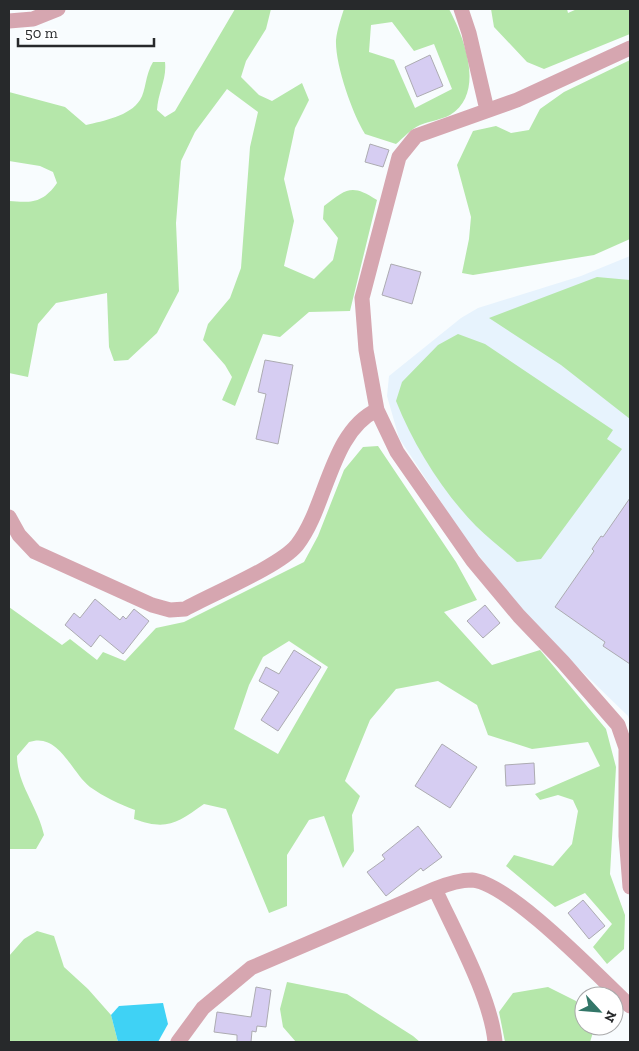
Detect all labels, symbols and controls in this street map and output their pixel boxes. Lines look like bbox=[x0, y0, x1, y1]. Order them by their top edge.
scale bar bbox=[18, 15, 154, 47]
text: 50 m bbox=[25, 24, 58, 42]
north arrow bbox=[574, 986, 624, 1036]
text: N bbox=[600, 1008, 620, 1025]

